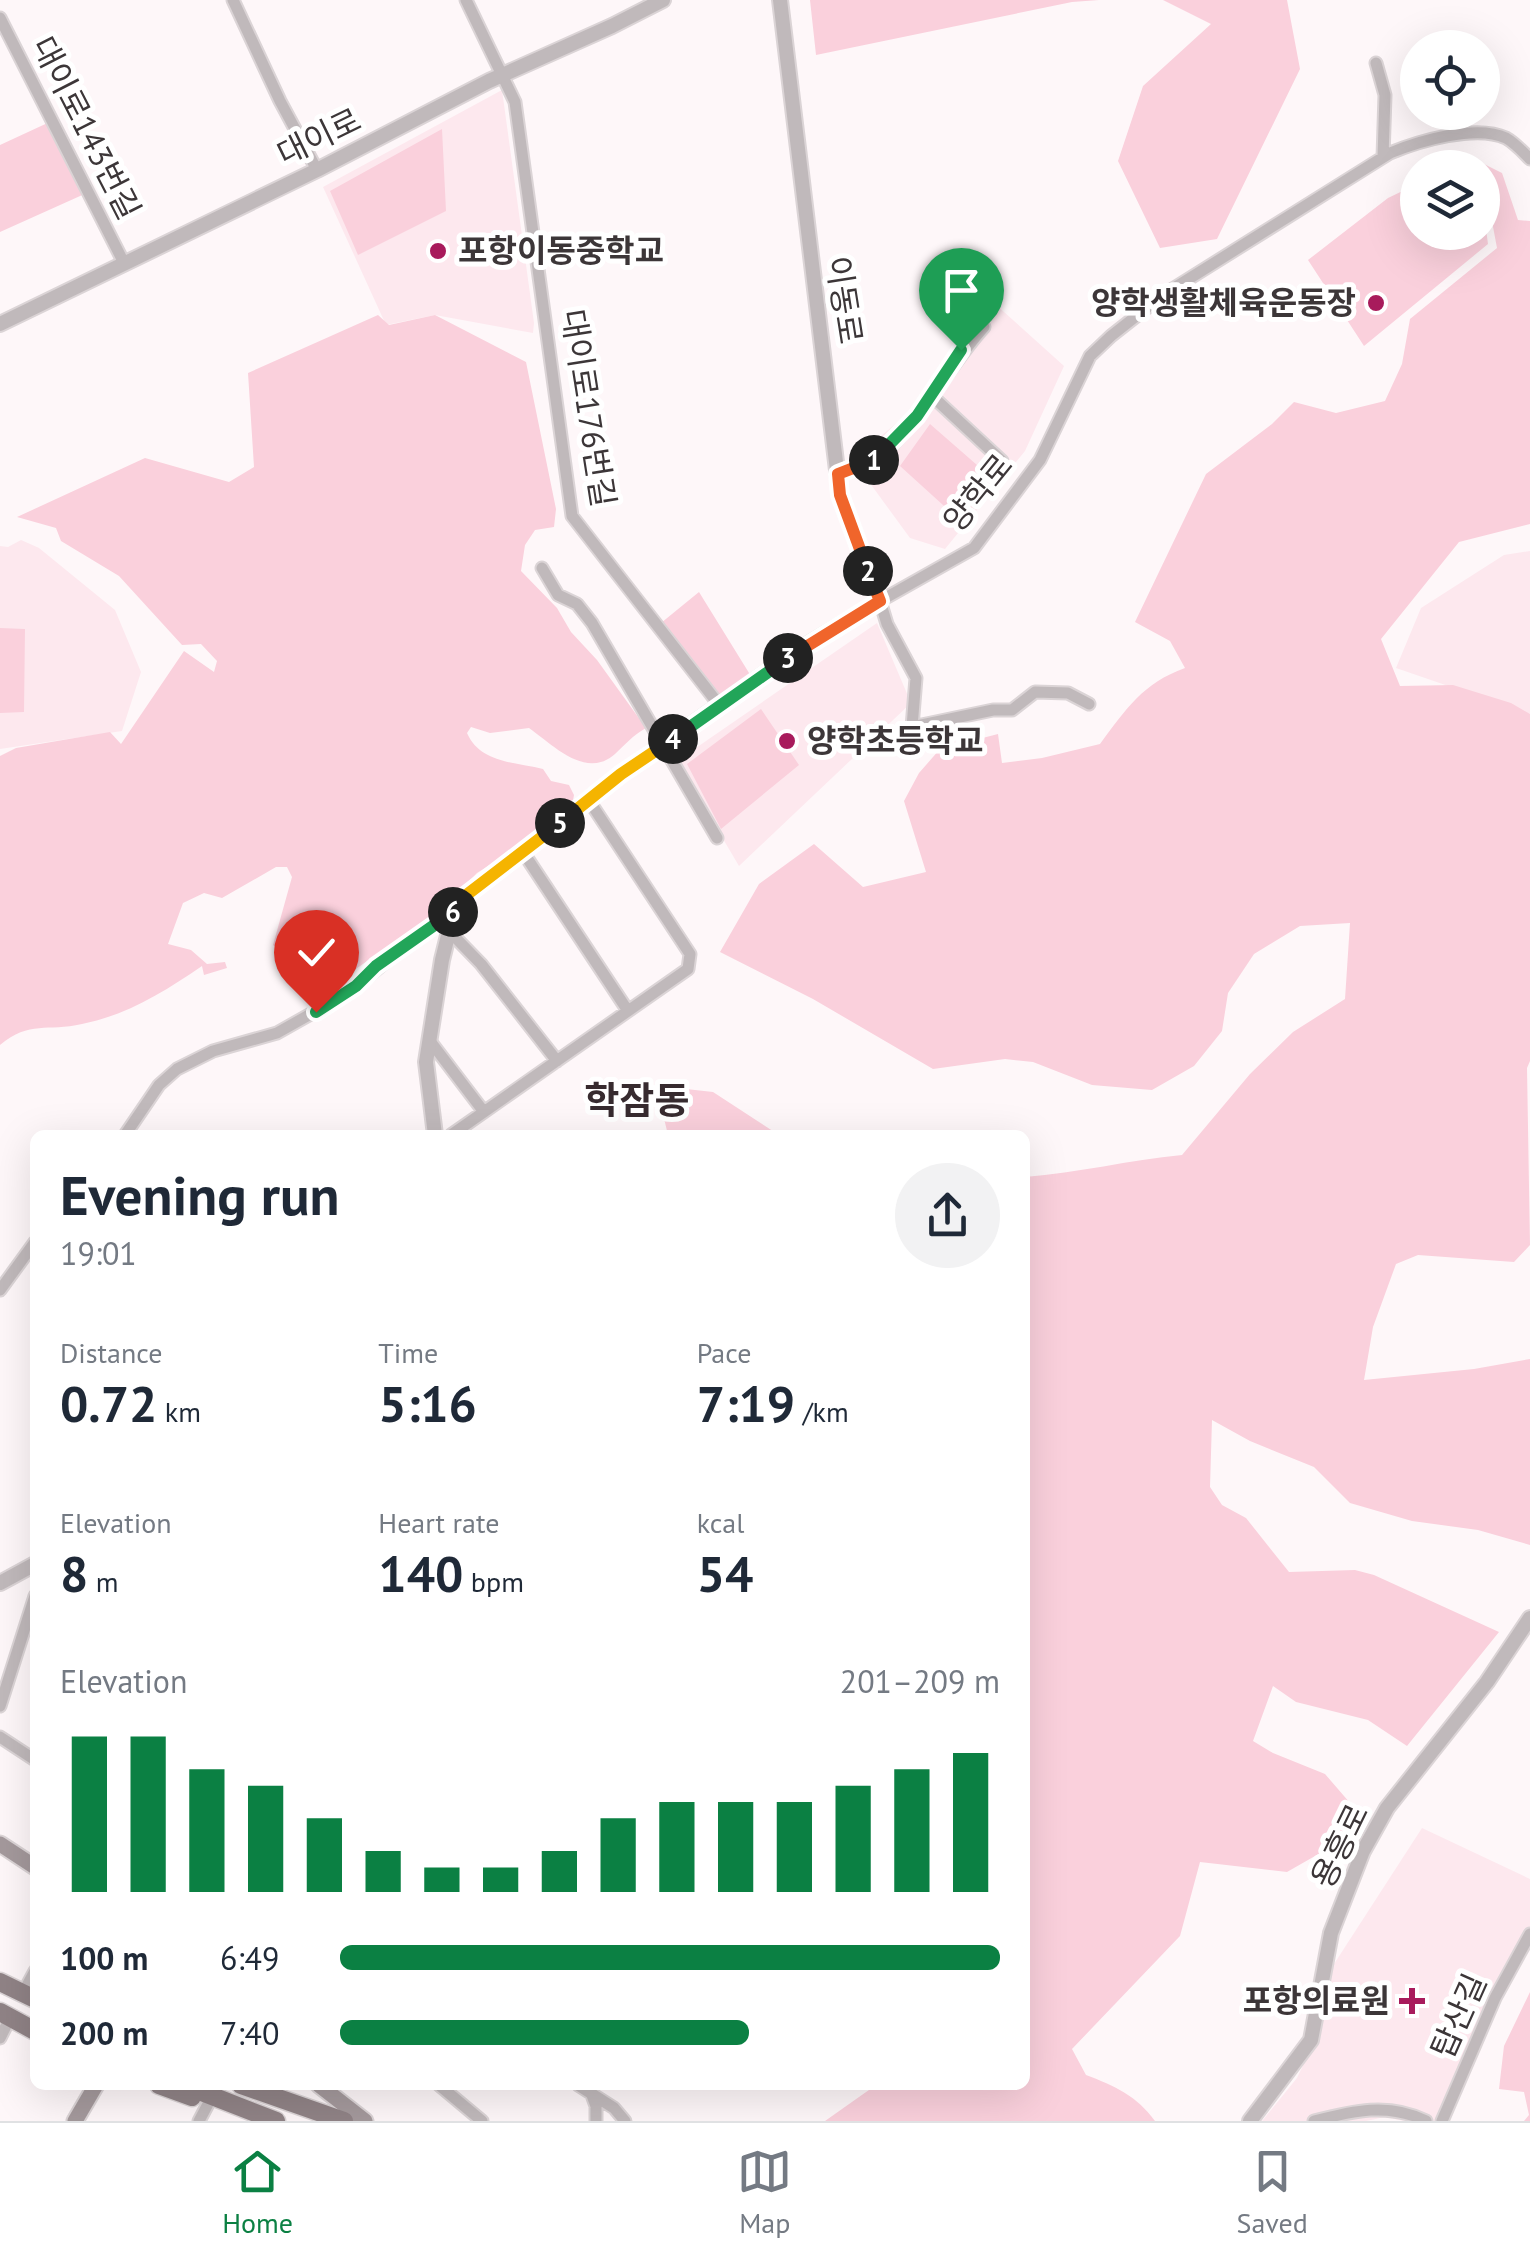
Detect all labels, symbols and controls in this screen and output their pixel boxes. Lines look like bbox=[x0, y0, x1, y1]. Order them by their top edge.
street label: 대이로143번길 bbox=[23, 29, 151, 226]
map controls bbox=[1400, 30, 1500, 250]
button: locate bbox=[1400, 30, 1500, 130]
street label: 대이로 bbox=[270, 98, 367, 174]
button: layers bbox=[1400, 150, 1500, 250]
place label: 포항이동중학교 bbox=[458, 229, 664, 271]
marker: 포항이동중학교 bbox=[427, 240, 449, 262]
pin bbox=[919, 248, 1004, 351]
street label: 이동로 bbox=[817, 253, 873, 347]
icon: arrive bbox=[934, 263, 989, 318]
place label: 양학생활체육운동장 bbox=[1091, 281, 1356, 323]
marker: 양학생활체육운동장 bbox=[1365, 292, 1387, 314]
street label: 대이로176번길 bbox=[553, 306, 625, 510]
pin: 1 bbox=[849, 435, 899, 485]
text: 1 bbox=[866, 441, 882, 478]
street label: 양학로 bbox=[933, 445, 1021, 540]
pin: 2 bbox=[843, 546, 893, 596]
text: 2 bbox=[860, 552, 876, 589]
pin: 3 bbox=[763, 633, 813, 683]
text: 3 bbox=[780, 639, 796, 676]
pin: 4 bbox=[648, 714, 698, 764]
place label: 양학초등학교 bbox=[807, 719, 984, 761]
text: 4 bbox=[665, 720, 681, 757]
marker: 양학초등학교 bbox=[776, 730, 798, 752]
pin: 5 bbox=[535, 798, 585, 848]
text: 5 bbox=[552, 804, 568, 841]
pin: 6 bbox=[428, 887, 478, 937]
text: 6 bbox=[445, 893, 461, 930]
pin bbox=[274, 910, 359, 1013]
icon: check bbox=[289, 925, 344, 980]
district label: 학잠동 bbox=[585, 1075, 689, 1124]
text: Evening run bbox=[60, 1159, 340, 1230]
button: share bbox=[895, 1163, 1000, 1268]
text: 19:01 bbox=[60, 1232, 137, 1274]
text: Distance bbox=[60, 1334, 163, 1371]
text: Time bbox=[378, 1334, 438, 1371]
text: Pace bbox=[697, 1334, 751, 1371]
text: 0.72 bbox=[60, 1371, 157, 1436]
text: 5:16 bbox=[378, 1371, 477, 1436]
text: 7:19 bbox=[697, 1371, 795, 1436]
text: km bbox=[157, 1393, 201, 1430]
text: /km bbox=[795, 1393, 849, 1430]
text: Elevation bbox=[60, 1504, 172, 1541]
text: Heart rate bbox=[378, 1504, 499, 1541]
text: kcal bbox=[697, 1504, 744, 1541]
text: 8 bbox=[60, 1541, 88, 1606]
text: 140 bbox=[378, 1541, 463, 1606]
text: 54 bbox=[697, 1541, 753, 1606]
text: m bbox=[88, 1563, 119, 1600]
text: bpm bbox=[463, 1563, 524, 1600]
text: Elevation bbox=[60, 1660, 187, 1702]
text: 201–209 m bbox=[840, 1660, 1000, 1702]
street label: 용흥로 bbox=[1301, 1797, 1377, 1894]
text: 100 m bbox=[60, 1937, 148, 1979]
text: 6:49 bbox=[220, 1937, 279, 1979]
street label: 탑산길 bbox=[1421, 1967, 1495, 2064]
place label: 포항의료원 bbox=[1243, 1979, 1390, 2021]
marker: 포항의료원 bbox=[1399, 1988, 1425, 2014]
text: 200 m bbox=[60, 2012, 148, 2054]
text: 7:40 bbox=[220, 2012, 279, 2054]
tab: Home bbox=[222, 2144, 293, 2241]
tab: Map bbox=[737, 2144, 792, 2241]
tab: Saved bbox=[1237, 2144, 1308, 2241]

